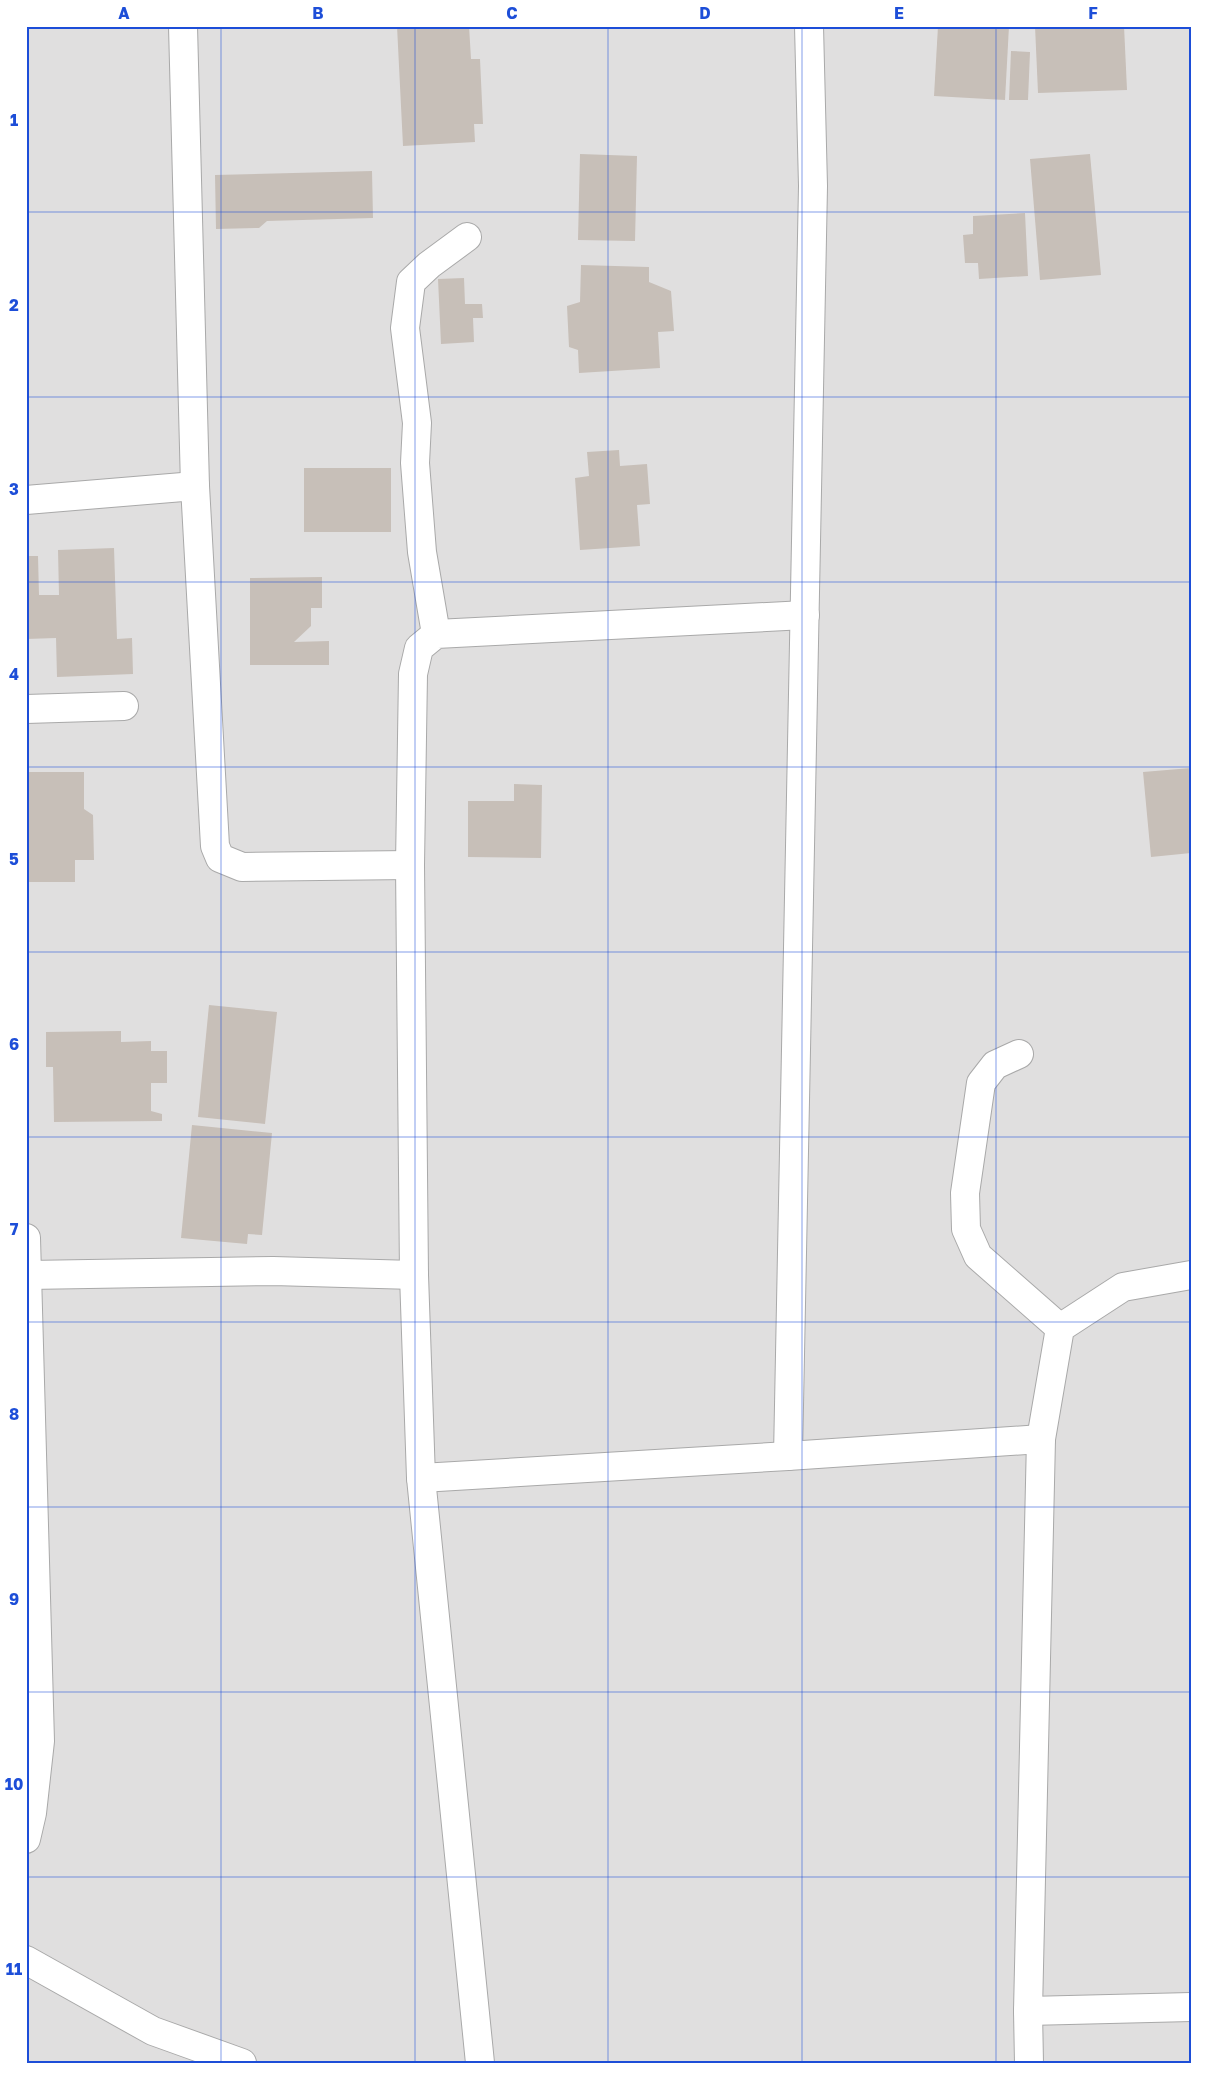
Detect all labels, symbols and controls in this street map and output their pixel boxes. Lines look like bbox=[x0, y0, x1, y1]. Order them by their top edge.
text: A bbox=[118, 3, 130, 23]
text: B bbox=[312, 3, 324, 23]
text: C bbox=[506, 3, 518, 23]
text: D bbox=[699, 3, 711, 23]
text: E bbox=[894, 3, 904, 23]
text: F bbox=[1088, 3, 1098, 23]
text: 1 bbox=[10, 110, 18, 130]
text: 2 bbox=[9, 295, 19, 315]
text: 3 bbox=[9, 479, 19, 499]
text: 4 bbox=[9, 664, 19, 684]
text: 5 bbox=[9, 849, 19, 869]
text: 6 bbox=[9, 1034, 19, 1054]
text: 7 bbox=[10, 1219, 19, 1239]
text: 8 bbox=[9, 1404, 19, 1424]
text: 9 bbox=[9, 1589, 19, 1609]
text: 10 bbox=[5, 1774, 23, 1794]
text: 11 bbox=[6, 1959, 22, 1979]

